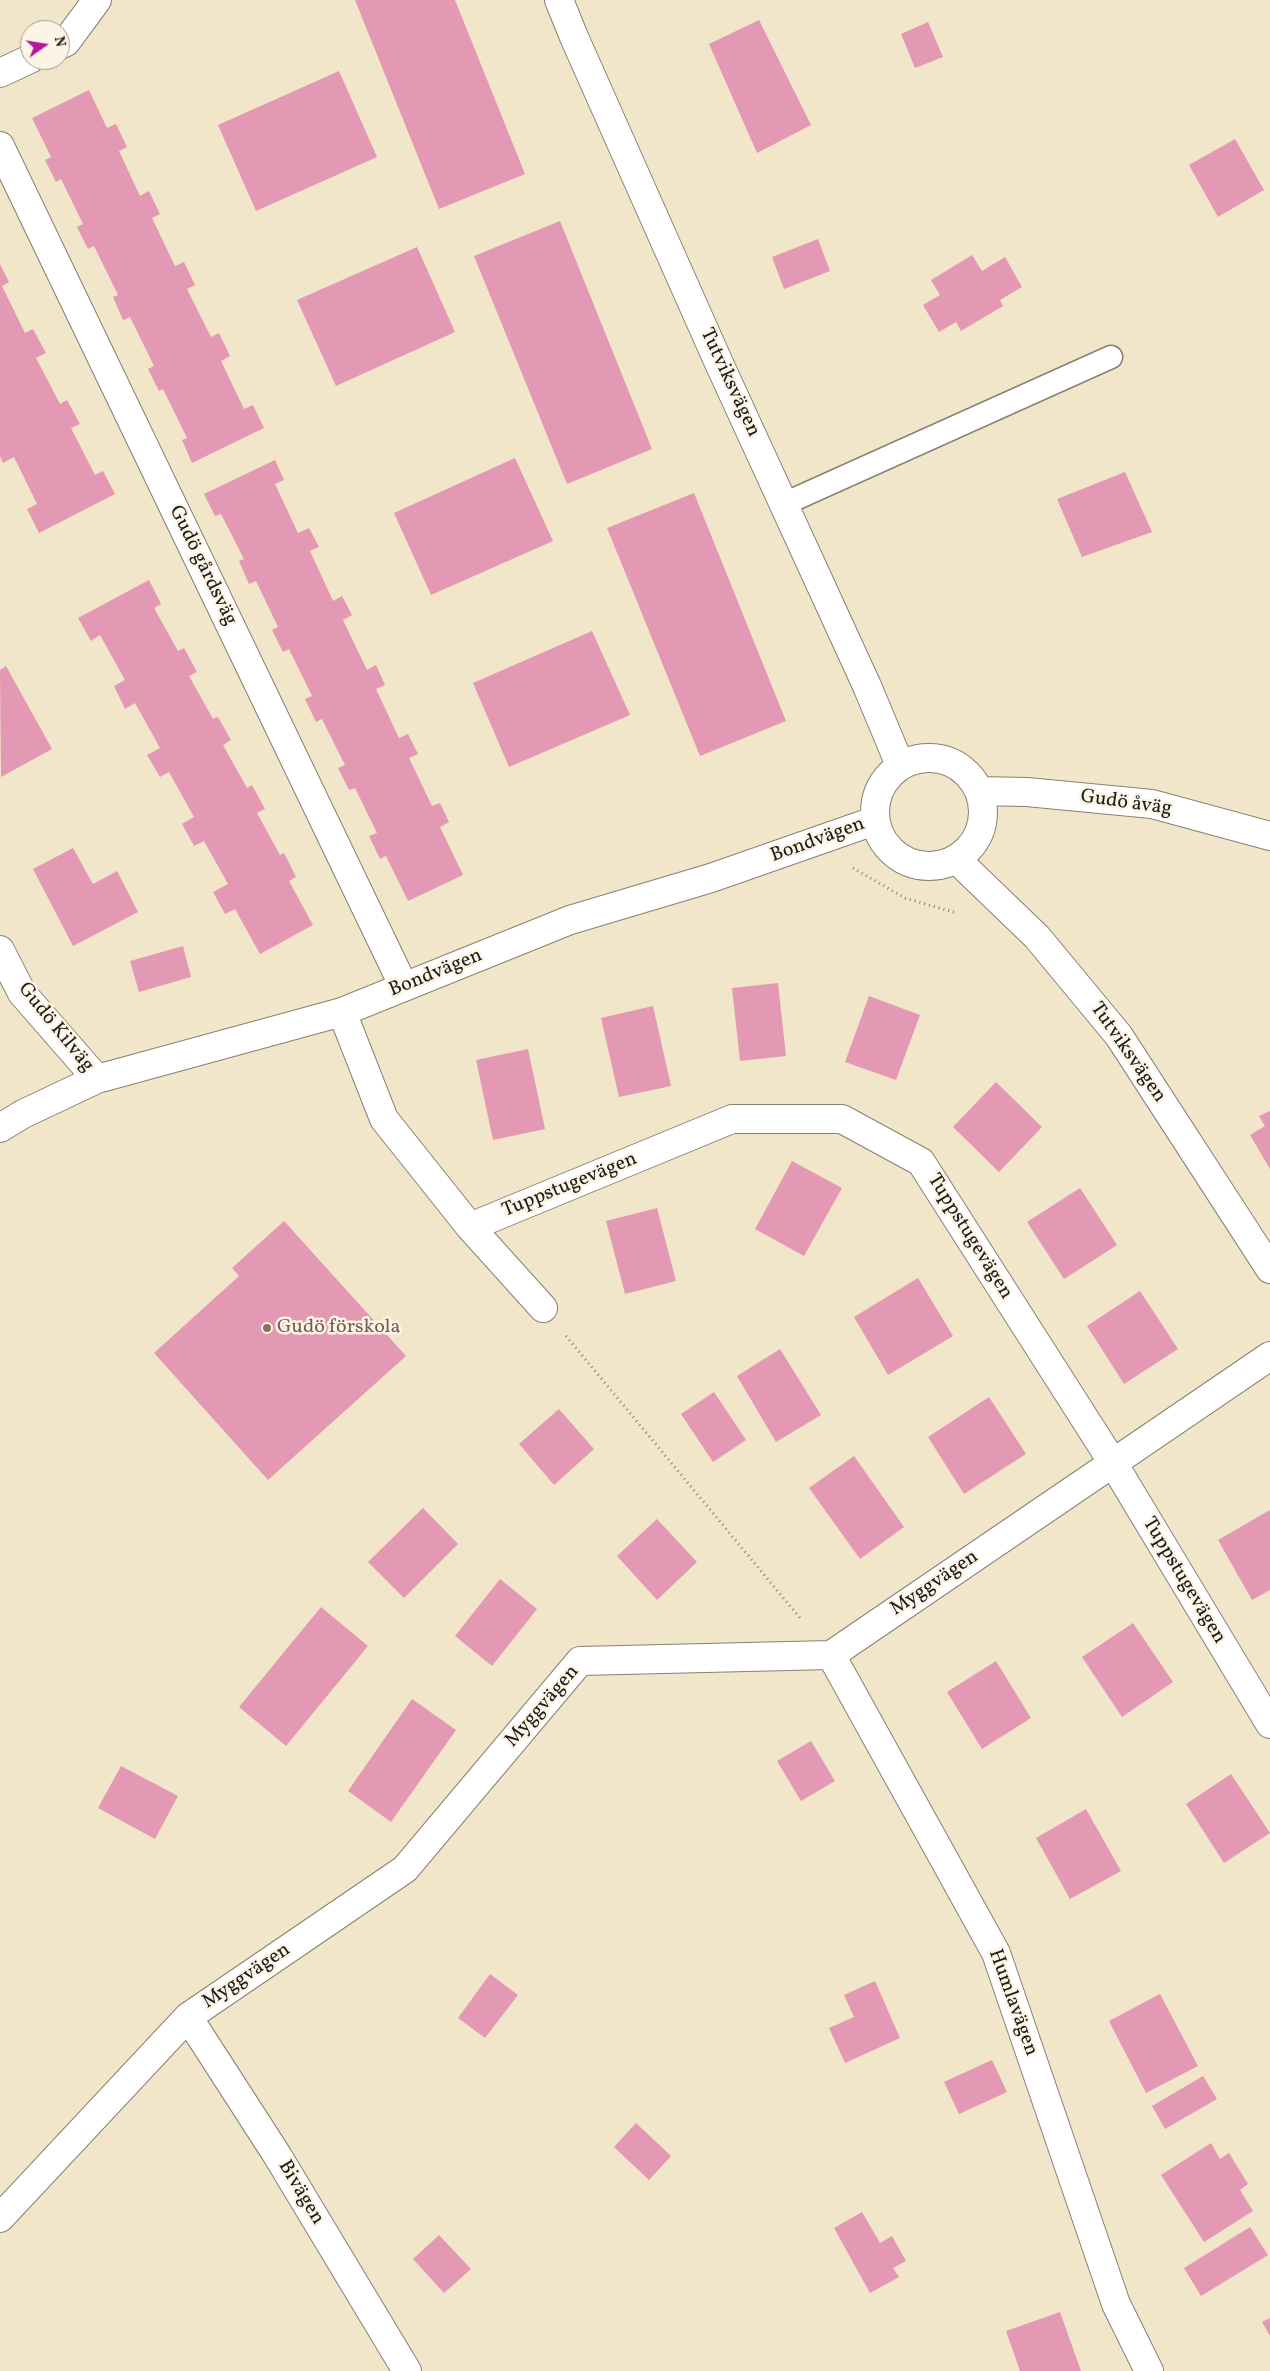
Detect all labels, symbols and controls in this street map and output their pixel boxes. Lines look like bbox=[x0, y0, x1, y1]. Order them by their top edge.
north arrow bbox=[20, 20, 70, 70]
text: N bbox=[49, 35, 70, 49]
street label: Tutviksvägen bbox=[693, 325, 765, 441]
street label: Gudö gårdsväg bbox=[163, 502, 241, 630]
street label: Gudö åväg bbox=[1079, 786, 1173, 822]
street label: Bondvägen bbox=[768, 813, 868, 869]
street label: Bondvägen bbox=[386, 944, 486, 1004]
street label: Gudö Kilväg bbox=[12, 978, 98, 1078]
street label: Tutviksvägen bbox=[1084, 998, 1170, 1108]
street label: Tuppstugevägen bbox=[499, 1148, 641, 1224]
street label: Tuppstugevägen bbox=[921, 1170, 1017, 1304]
place label: Gudö förskola bbox=[277, 1316, 401, 1340]
marker: Gudö förskola bbox=[261, 1322, 273, 1334]
street label: Tuppstugevägen bbox=[1136, 1513, 1230, 1649]
street label: Myggvägen bbox=[886, 1546, 984, 1622]
street label: Myggvägen bbox=[501, 1661, 585, 1753]
street label: Myggvägen bbox=[198, 1939, 296, 2015]
street label: Humlavägen bbox=[982, 1946, 1042, 2060]
street label: Bivägen bbox=[272, 2157, 328, 2229]

